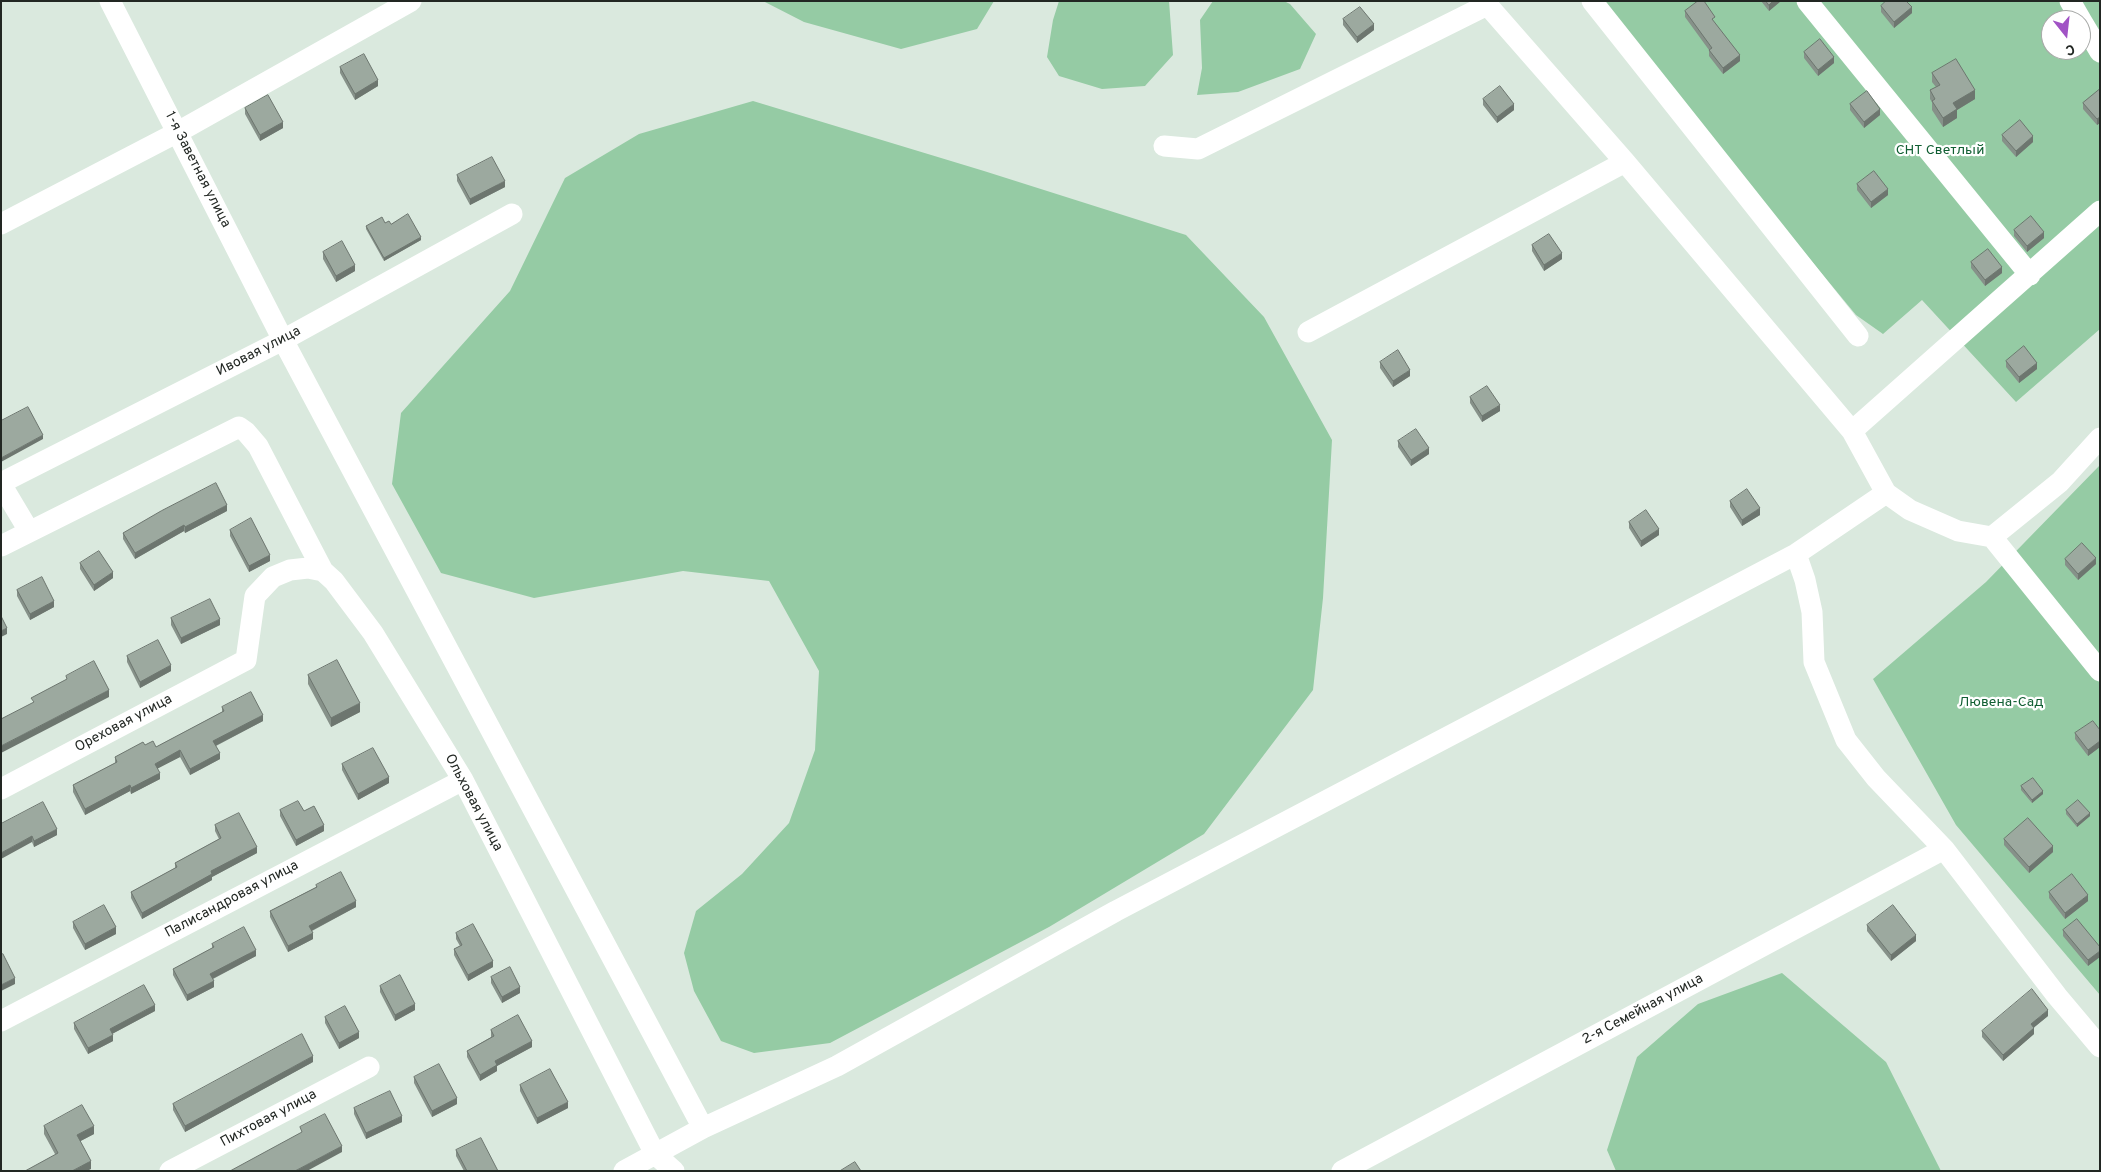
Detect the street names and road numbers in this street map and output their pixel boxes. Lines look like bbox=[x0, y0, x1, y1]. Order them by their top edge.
street label: 1-я Заветная улица bbox=[161, 109, 233, 231]
street label: Ивовая улица bbox=[214, 324, 304, 380]
street label: Ореховая улица bbox=[73, 691, 175, 757]
street label: Ольховая улица bbox=[440, 752, 506, 854]
street label: Палисандровая улица bbox=[162, 858, 302, 942]
street label: 2-я Семейная улица bbox=[1580, 971, 1706, 1049]
street label: Пихтовая улица bbox=[218, 1087, 320, 1151]

